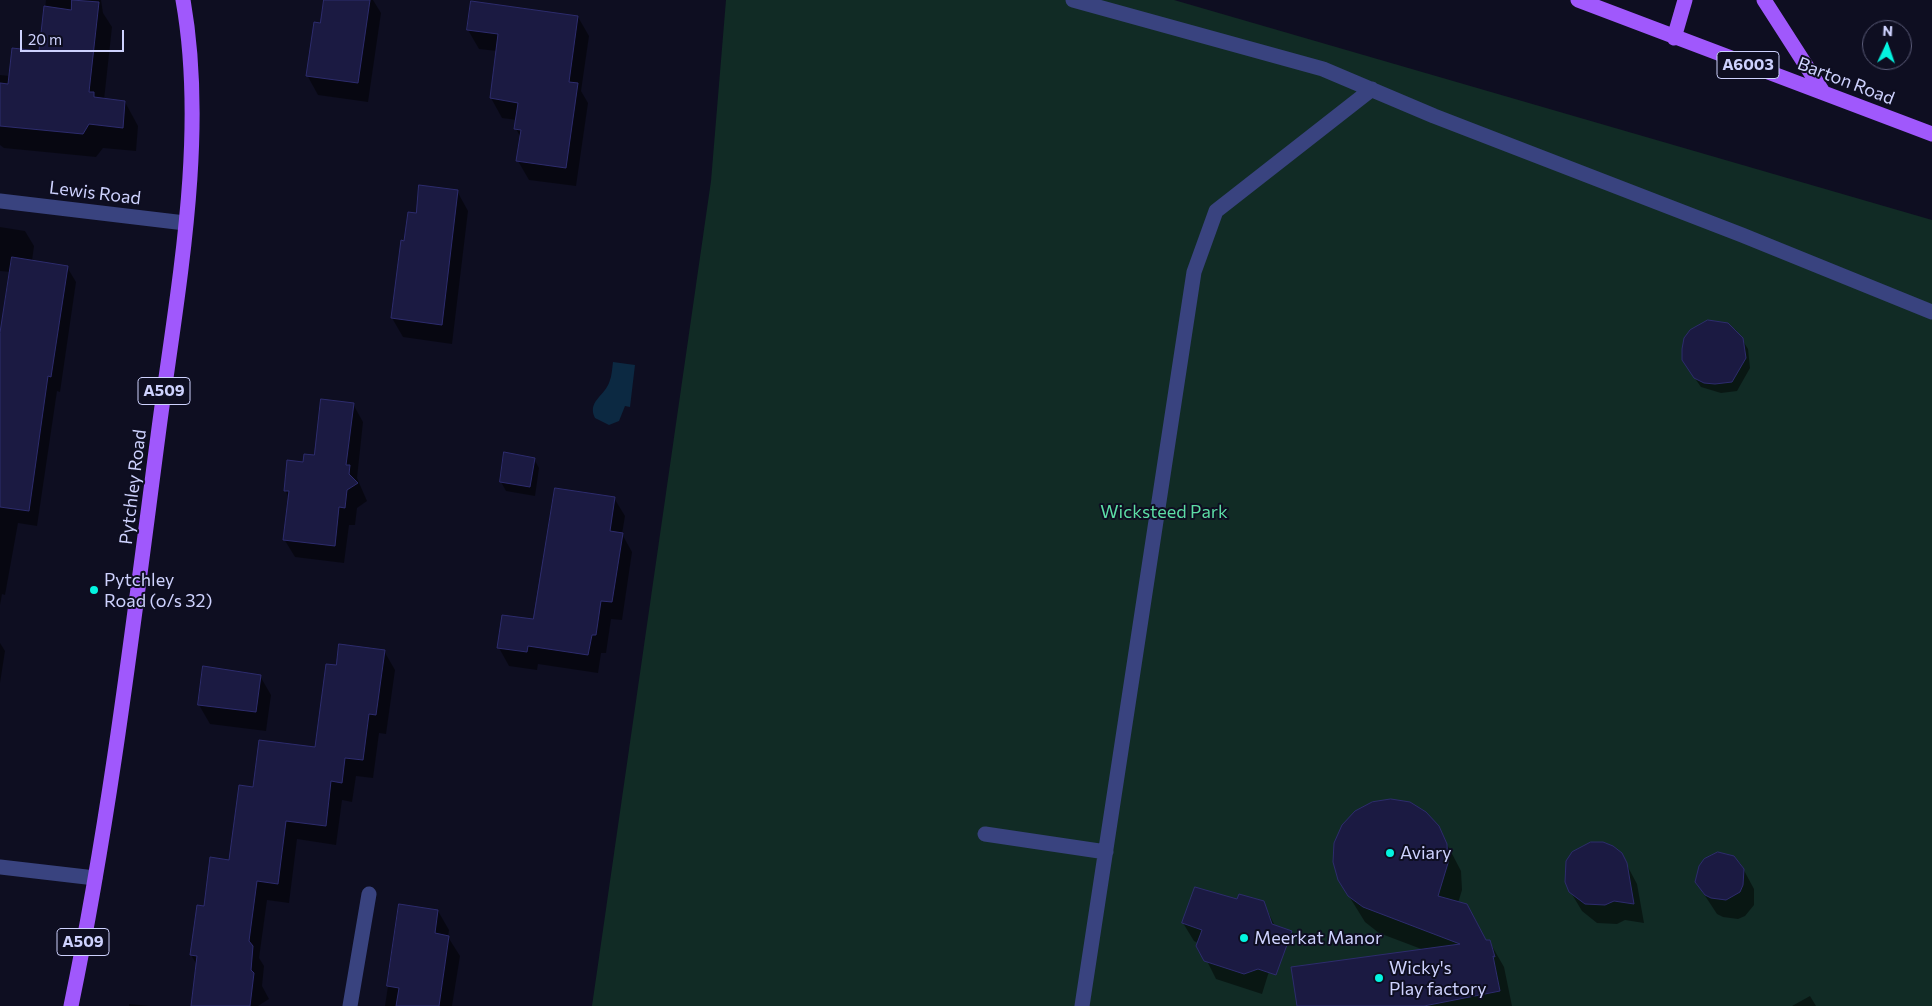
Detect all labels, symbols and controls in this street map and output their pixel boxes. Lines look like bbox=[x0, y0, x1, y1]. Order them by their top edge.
scale bar bbox=[22, 20, 126, 52]
north arrow bbox=[1862, 20, 1912, 70]
text: N bbox=[1882, 22, 1893, 39]
text: 20 m bbox=[28, 30, 62, 48]
road number: A6003 bbox=[1717, 52, 1779, 78]
street label: Barton Road bbox=[1795, 53, 1897, 109]
street label: Lewis Road bbox=[48, 177, 142, 209]
road number: A509 bbox=[138, 378, 190, 404]
street label: Pytchley Road bbox=[115, 428, 151, 546]
park label: Wicksteed Park bbox=[1100, 501, 1228, 523]
place label: Pytchley Road (o/s 32) bbox=[104, 569, 212, 612]
marker: Pytchley Road (o/s 32) bbox=[88, 584, 100, 596]
place label: Aviary bbox=[1400, 842, 1452, 864]
marker: Aviary bbox=[1384, 847, 1396, 859]
place label: Meerkat Manor bbox=[1254, 927, 1382, 949]
road number: A509 bbox=[57, 929, 109, 956]
marker: Meerkat Manor bbox=[1238, 932, 1250, 944]
place label: Wicky's Play factory bbox=[1389, 957, 1487, 1000]
marker: Wicky's Play factory bbox=[1373, 972, 1385, 984]

